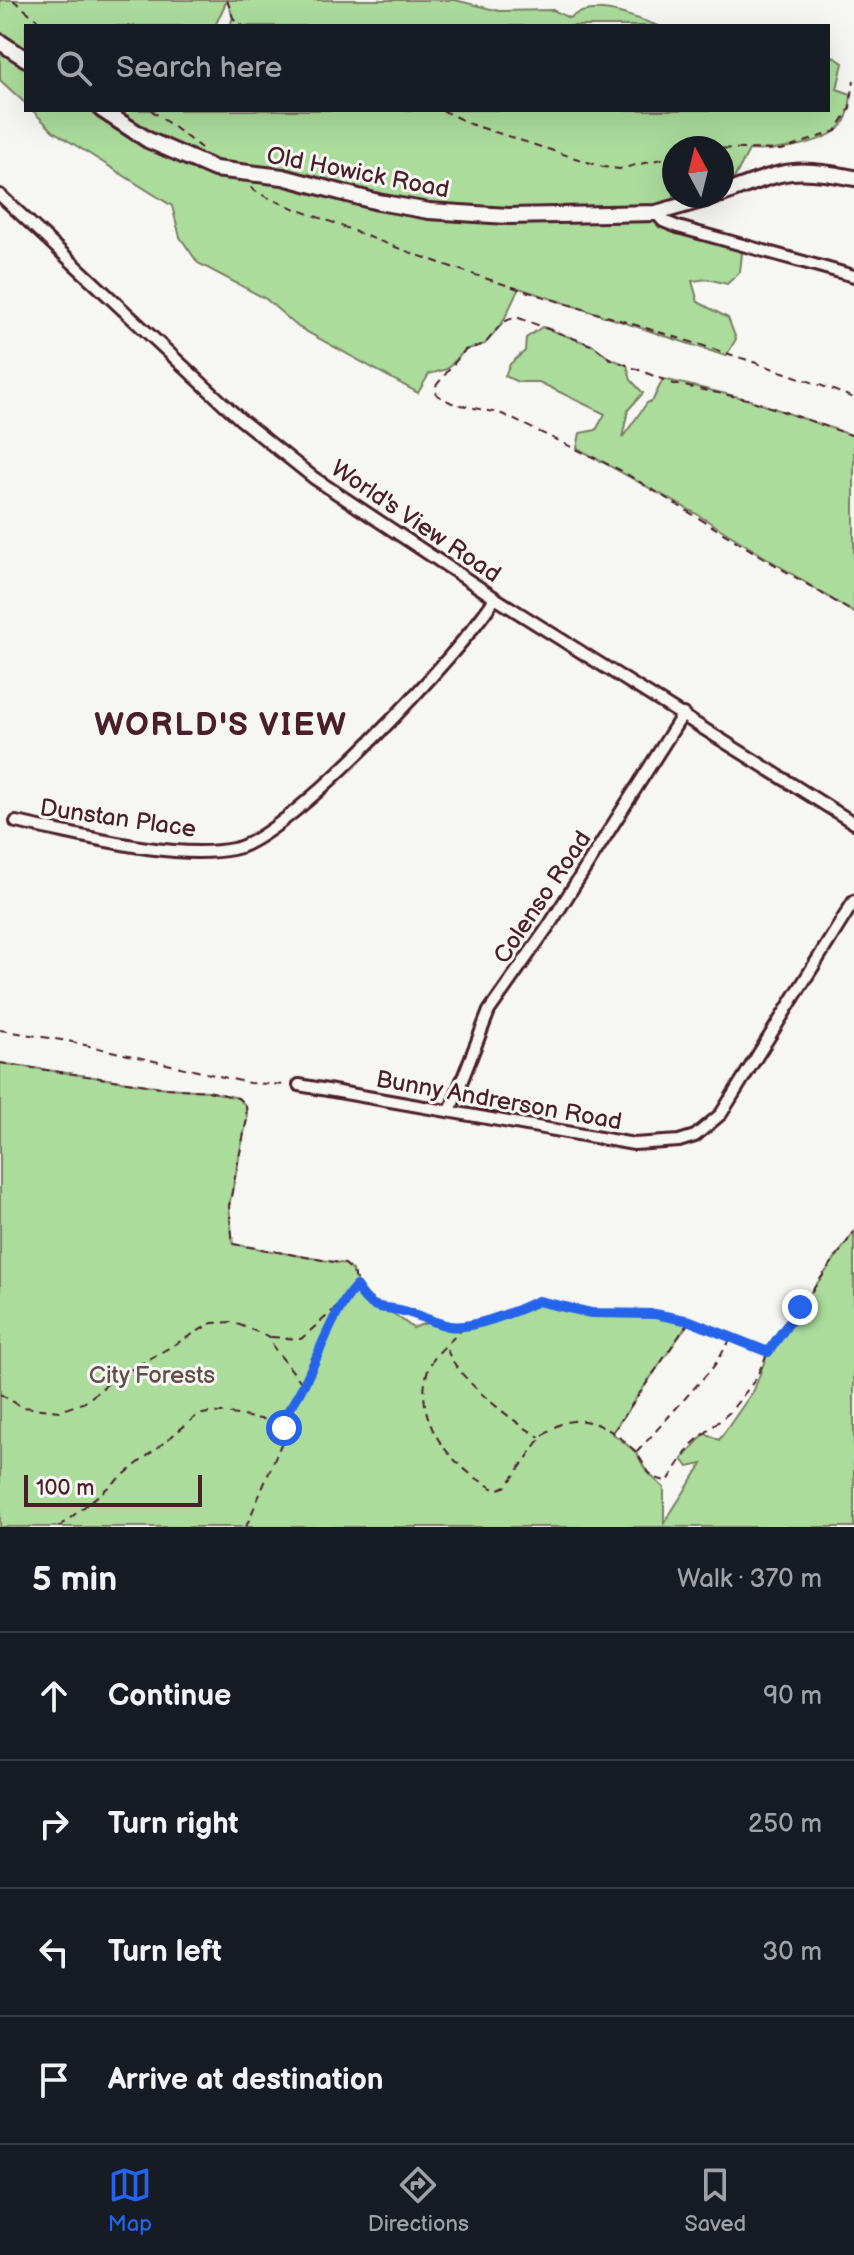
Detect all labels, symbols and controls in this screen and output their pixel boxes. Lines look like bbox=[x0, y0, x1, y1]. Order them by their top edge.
search box bbox=[24, 24, 830, 112]
icon: search bbox=[52, 46, 96, 90]
text: Search here bbox=[116, 50, 282, 86]
north arrow bbox=[662, 136, 734, 208]
street label: Old Howick Road bbox=[264, 141, 452, 204]
street label: World's View Road bbox=[325, 454, 506, 589]
district label: WORLD'S VIEW bbox=[94, 706, 348, 745]
street label: Dunstan Place bbox=[38, 793, 198, 844]
street label: Colenso Road bbox=[487, 825, 597, 969]
street label: Bunny Andrerson Road bbox=[374, 1065, 624, 1136]
route end bbox=[782, 1289, 818, 1325]
park label: City Forests bbox=[89, 1361, 215, 1390]
route start bbox=[266, 1410, 302, 1446]
scale bar bbox=[24, 1471, 202, 1507]
text: 100 m bbox=[36, 1475, 95, 1502]
text: 5 min bbox=[32, 1559, 117, 1600]
text: Walk · 370 m bbox=[677, 1564, 822, 1595]
icon: ahead bbox=[32, 1674, 76, 1718]
text: Continue bbox=[108, 1678, 231, 1714]
text: 90 m bbox=[763, 1681, 822, 1712]
icon: right bbox=[32, 1802, 76, 1846]
text: Turn right bbox=[108, 1806, 239, 1842]
text: 250 m bbox=[748, 1809, 822, 1840]
icon: left bbox=[32, 1930, 76, 1974]
text: Turn left bbox=[108, 1934, 222, 1970]
text: 30 m bbox=[762, 1937, 822, 1968]
icon: arrive bbox=[32, 2058, 76, 2102]
text: Arrive at destination bbox=[108, 2062, 384, 2098]
tab: Map bbox=[108, 2163, 152, 2238]
tab: Directions bbox=[368, 2163, 469, 2238]
tab: Saved bbox=[684, 2163, 746, 2238]

